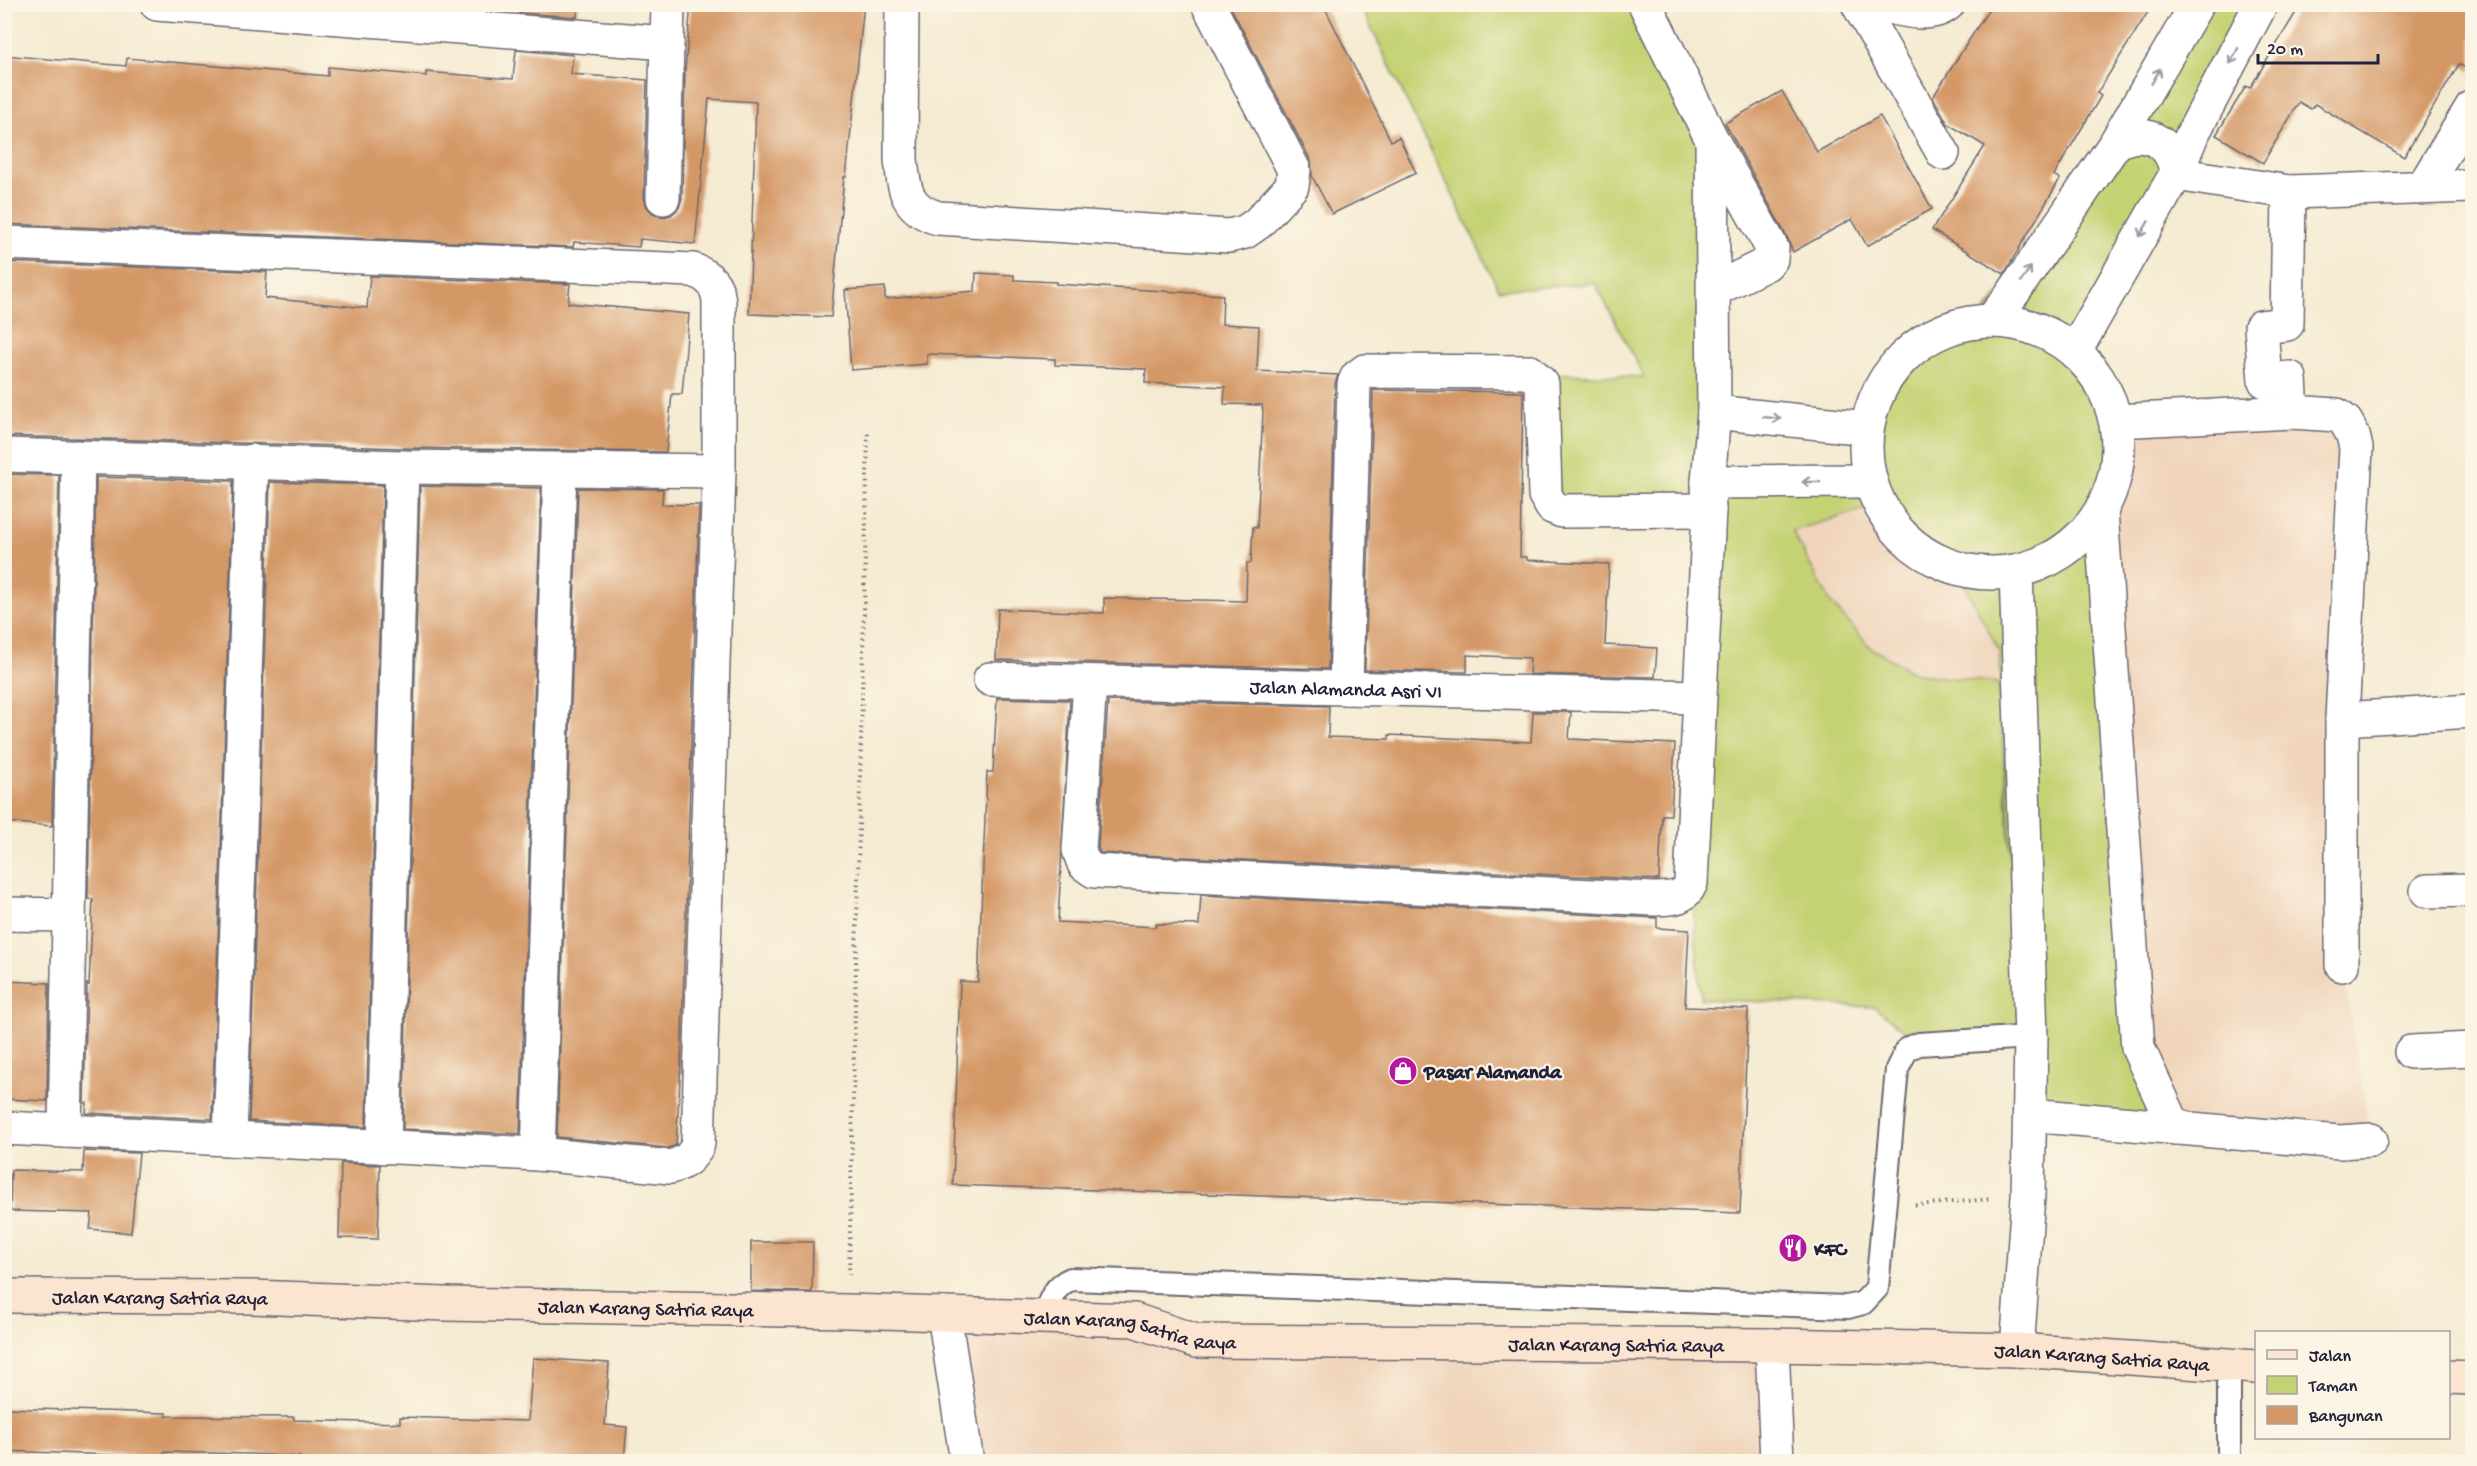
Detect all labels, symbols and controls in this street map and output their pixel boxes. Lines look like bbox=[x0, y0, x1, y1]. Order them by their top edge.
scale bar bbox=[2258, 27, 2378, 65]
text: 20 m bbox=[2267, 40, 2303, 61]
one-way arrow bbox=[2228, 47, 2239, 65]
one-way arrow bbox=[2150, 68, 2162, 85]
one-way arrow bbox=[2138, 220, 2150, 237]
one-way arrow bbox=[2020, 266, 2032, 283]
one-way arrow bbox=[1761, 413, 1781, 424]
one-way arrow bbox=[1802, 476, 1822, 488]
street label: Jalan Alamanda Asri VI bbox=[1249, 678, 1442, 705]
shop icon: Pasar Alamanda bbox=[1387, 1055, 1419, 1087]
place label: Pasar Alamanda bbox=[1423, 1063, 1562, 1086]
restaurant icon: KFC bbox=[1777, 1232, 1809, 1264]
place label: KFC bbox=[1813, 1240, 1848, 1263]
street label: Jalan Karang Satria Raya bbox=[52, 1288, 269, 1313]
street label: Jalan Karang Satria Raya bbox=[538, 1298, 755, 1324]
street label: Jalan Karang Satria Raya bbox=[1023, 1309, 1237, 1356]
legend bbox=[2255, 1331, 2450, 1439]
street label: Jalan Karang Satria Raya bbox=[1508, 1335, 1725, 1360]
street label: Jalan Karang Satria Raya bbox=[1994, 1342, 2211, 1379]
text: Jalan bbox=[2309, 1347, 2351, 1368]
text: Taman bbox=[2308, 1377, 2358, 1398]
text: Bangunan bbox=[2308, 1407, 2383, 1428]

